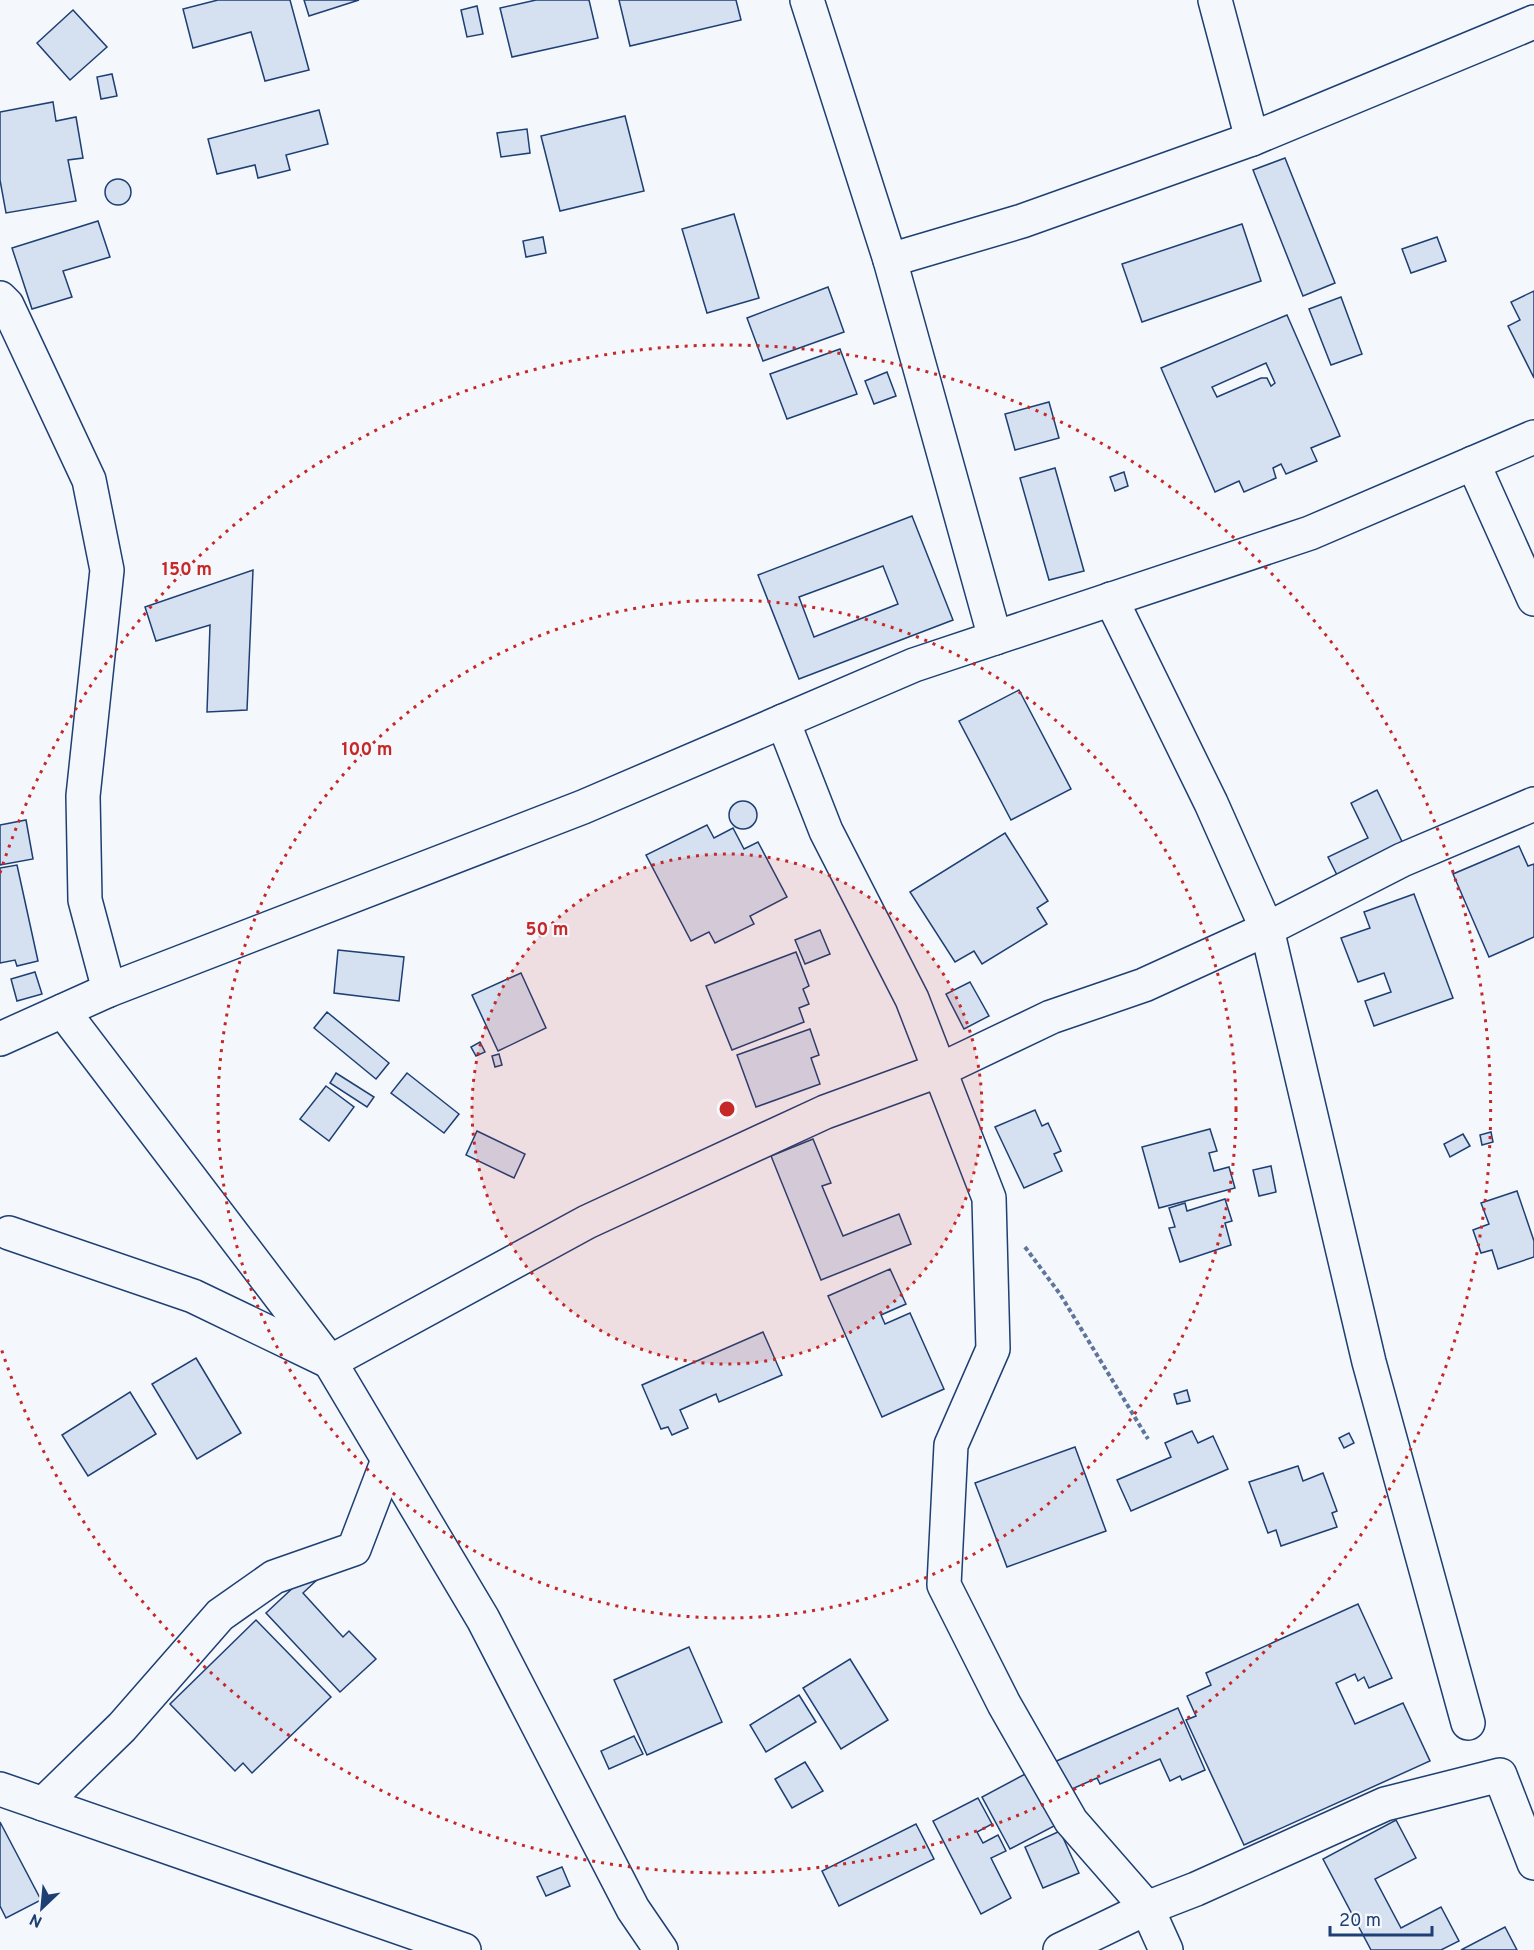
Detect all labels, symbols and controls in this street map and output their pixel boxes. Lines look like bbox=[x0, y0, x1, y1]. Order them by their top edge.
text: 150 m bbox=[162, 559, 212, 582]
text: 100 m bbox=[341, 739, 393, 762]
text: 50 m bbox=[525, 919, 569, 942]
centre of rings bbox=[717, 1099, 737, 1119]
north arrow bbox=[12, 1878, 72, 1938]
scale bar bbox=[1330, 1899, 1432, 1937]
text: N bbox=[27, 1908, 46, 1931]
text: 20 m bbox=[1339, 1910, 1381, 1933]

